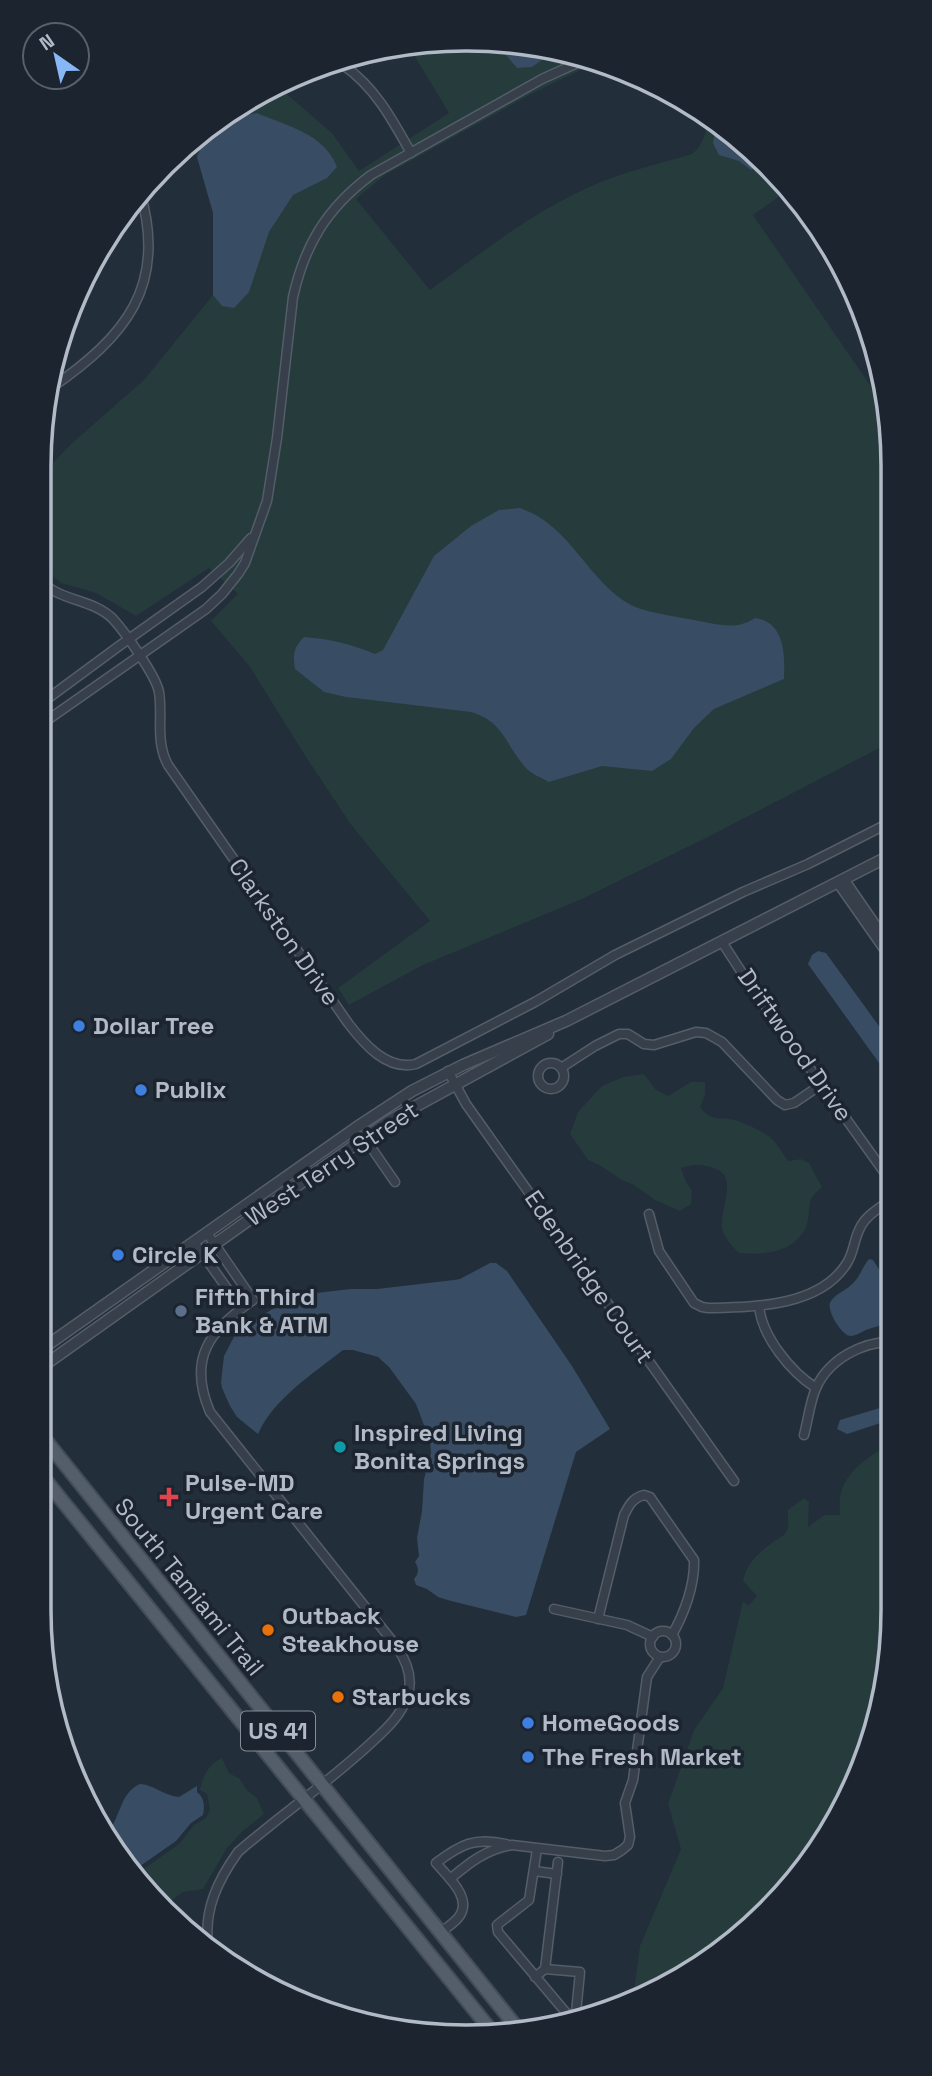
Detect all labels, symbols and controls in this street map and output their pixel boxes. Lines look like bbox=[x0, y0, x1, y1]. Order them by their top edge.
north arrow bbox=[21, 21, 91, 91]
text: N bbox=[35, 28, 59, 56]
street label: Clarkston Drive bbox=[222, 852, 347, 1011]
street label: Driftwood Drive bbox=[731, 962, 860, 1127]
place label: Dollar Tree bbox=[93, 1010, 214, 1041]
marker: Dollar Tree bbox=[71, 1018, 87, 1034]
place label: Publix bbox=[155, 1074, 227, 1105]
marker: Publix bbox=[133, 1082, 149, 1098]
street label: West Terry Street bbox=[239, 1094, 424, 1233]
street label: Edenbridge Court bbox=[518, 1184, 661, 1369]
place label: Circle K bbox=[132, 1239, 218, 1270]
marker: Circle K bbox=[110, 1247, 126, 1263]
place label: Fifth Third Bank & ATM bbox=[195, 1281, 328, 1340]
marker: Fifth Third Bank & ATM bbox=[173, 1303, 189, 1319]
place label: Inspired Living Bonita Springs bbox=[354, 1417, 525, 1476]
marker: Inspired Living Bonita Springs bbox=[332, 1439, 348, 1455]
place label: Pulse-MD Urgent Care bbox=[185, 1467, 323, 1526]
marker: Pulse-MD Urgent Care bbox=[159, 1487, 179, 1507]
street label: South Tamiami Trail bbox=[108, 1491, 271, 1682]
place label: Outback Steakhouse bbox=[282, 1600, 419, 1659]
marker: Outback Steakhouse bbox=[260, 1622, 276, 1638]
place label: Starbucks bbox=[352, 1681, 471, 1712]
marker: Starbucks bbox=[330, 1689, 346, 1705]
place label: HomeGoods bbox=[542, 1707, 680, 1738]
road number: US 41 bbox=[241, 1712, 315, 1750]
marker: HomeGoods bbox=[520, 1715, 536, 1731]
place label: The Fresh Market bbox=[542, 1741, 742, 1772]
marker: The Fresh Market bbox=[520, 1749, 536, 1765]

